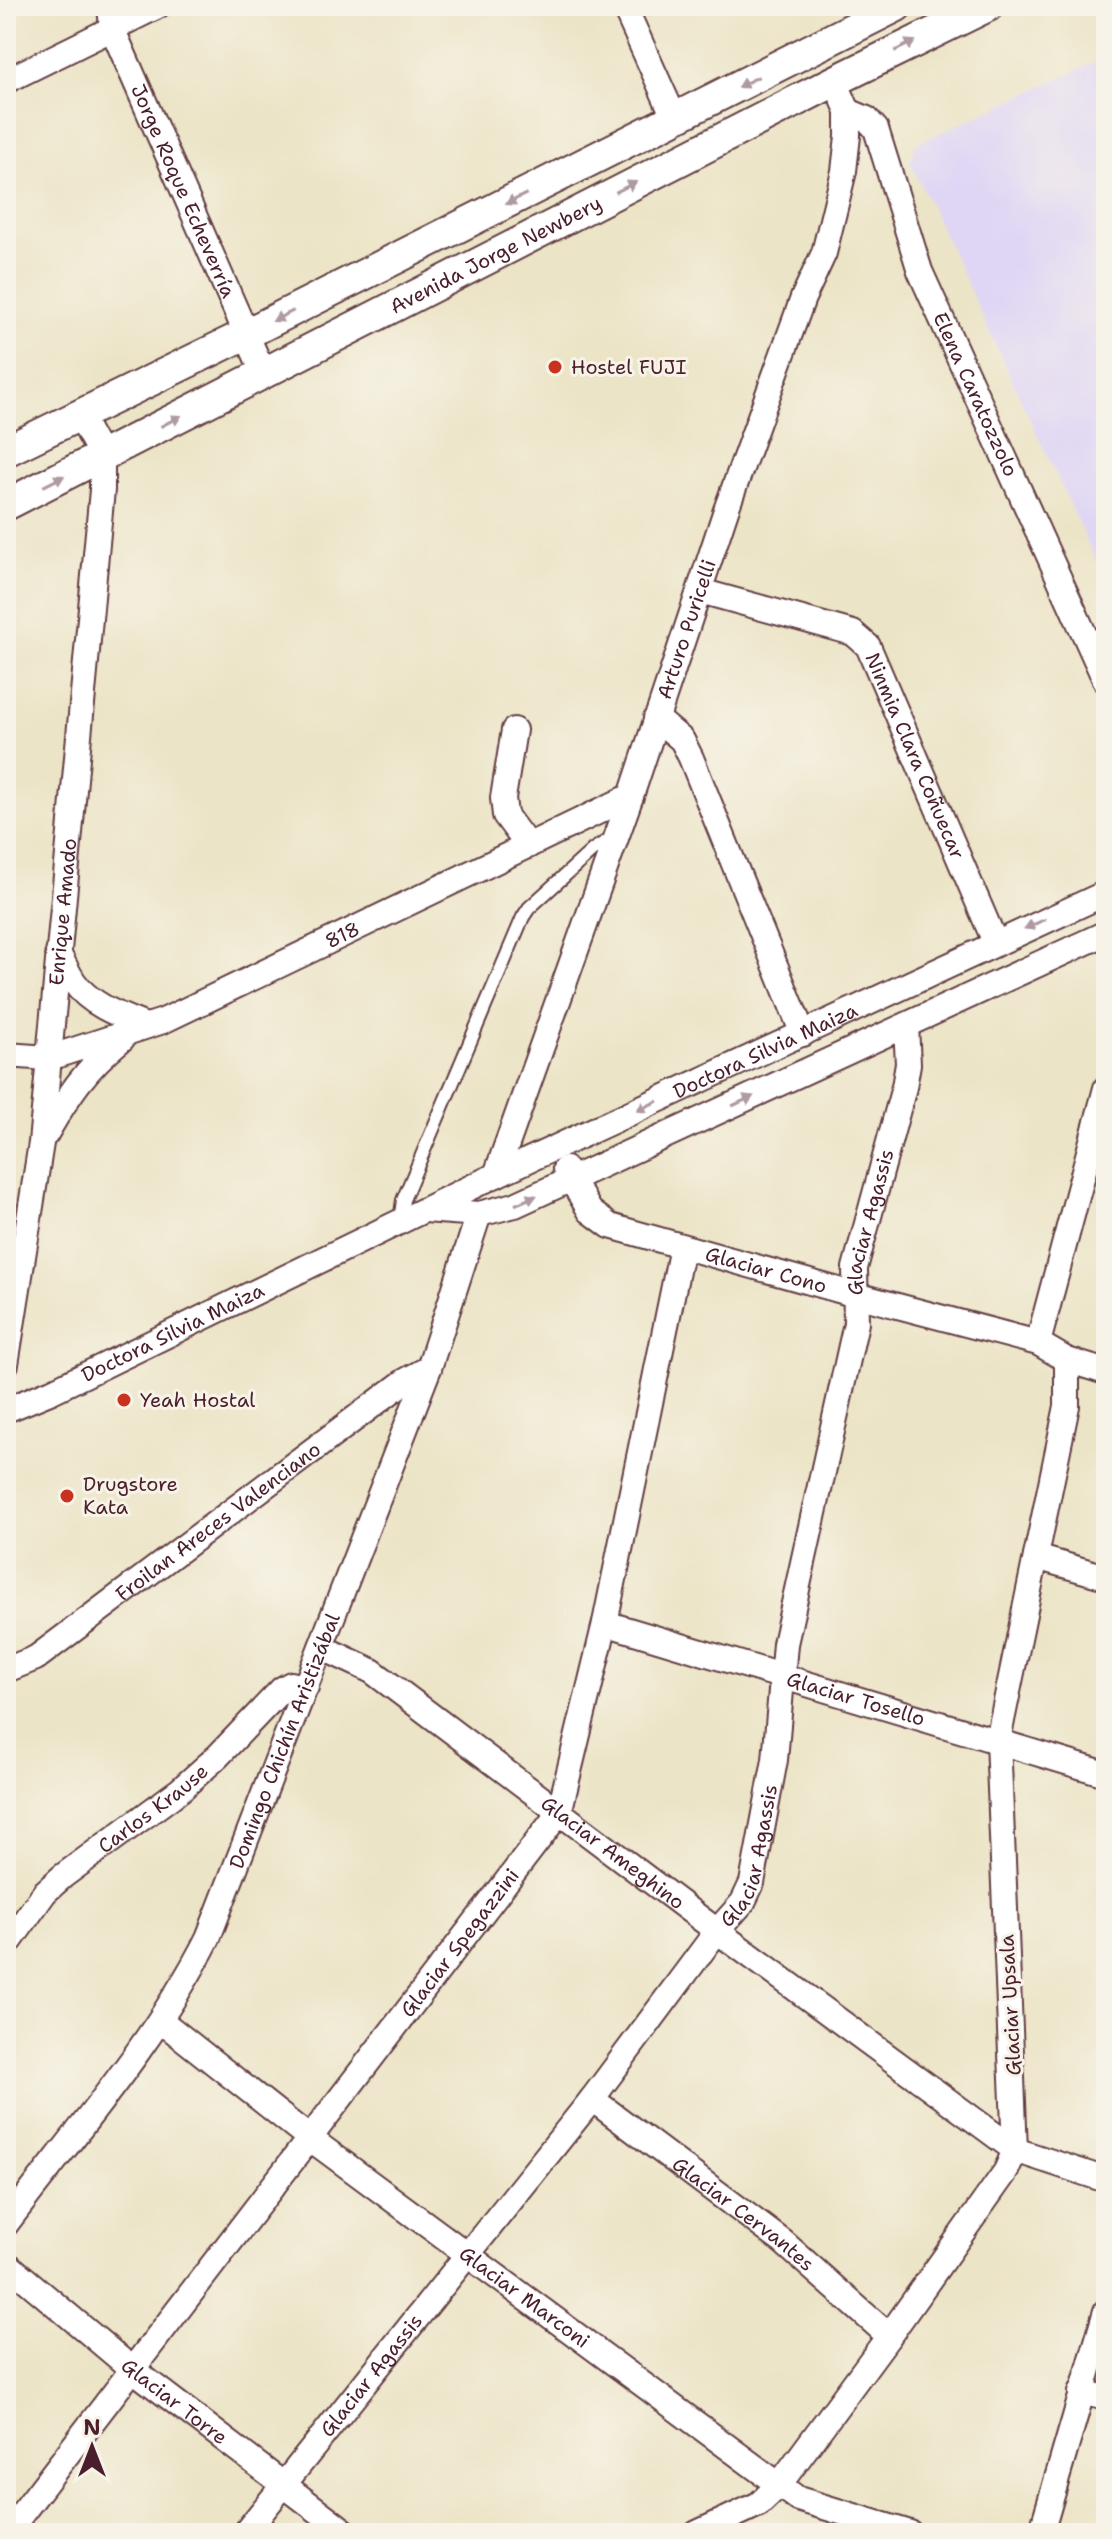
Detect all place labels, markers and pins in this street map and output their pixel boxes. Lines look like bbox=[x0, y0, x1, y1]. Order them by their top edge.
place label: Hostel FUJI bbox=[571, 354, 686, 380]
marker: Hostel FUJI bbox=[546, 358, 564, 376]
place label: Yeah Hostal bbox=[140, 1387, 255, 1413]
marker: Yeah Hostal bbox=[115, 1391, 133, 1409]
place label: Drugstore Kata bbox=[83, 1471, 178, 1520]
marker: Drugstore Kata bbox=[58, 1487, 76, 1505]

